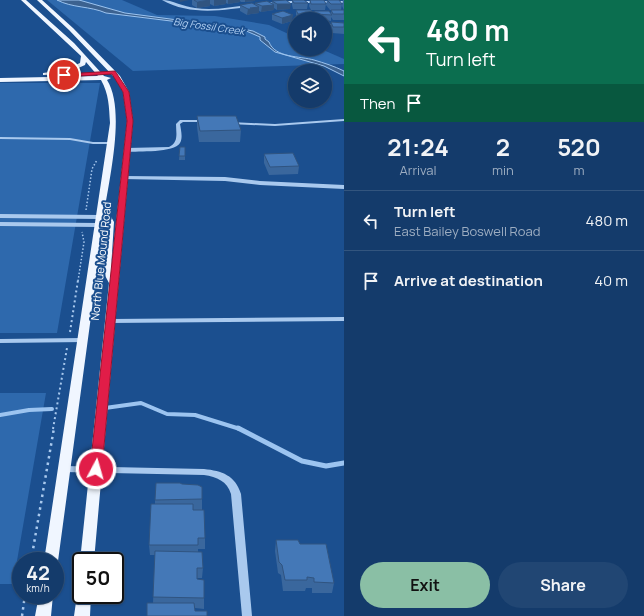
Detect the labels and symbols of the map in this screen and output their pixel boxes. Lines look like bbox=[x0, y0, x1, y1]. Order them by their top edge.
water label: Big Fossil Creek bbox=[173, 14, 247, 38]
pin bbox=[47, 58, 81, 92]
street label: North Blue Mound Road bbox=[87, 201, 114, 321]
position arrow bbox=[75, 448, 117, 490]
speed limit sign: 50 bbox=[72, 552, 124, 604]

